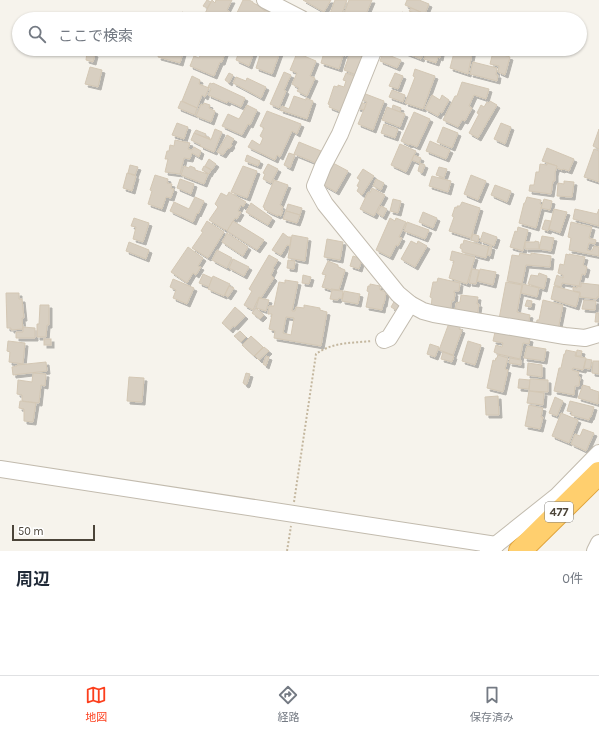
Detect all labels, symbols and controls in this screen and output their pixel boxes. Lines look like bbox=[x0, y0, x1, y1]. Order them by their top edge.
search box bbox=[12, 12, 587, 56]
icon: search bbox=[26, 23, 48, 45]
text: ここで検索 bbox=[58, 27, 133, 45]
road number: 477 bbox=[545, 502, 573, 522]
scale bar bbox=[12, 523, 95, 542]
text: 50 m bbox=[18, 525, 44, 538]
text: 周辺 bbox=[16, 569, 50, 589]
text: 0件 bbox=[562, 571, 583, 586]
tab: 地図 bbox=[85, 684, 107, 724]
tab: 経路 bbox=[277, 684, 299, 724]
tab: 保存済み bbox=[470, 684, 514, 724]

